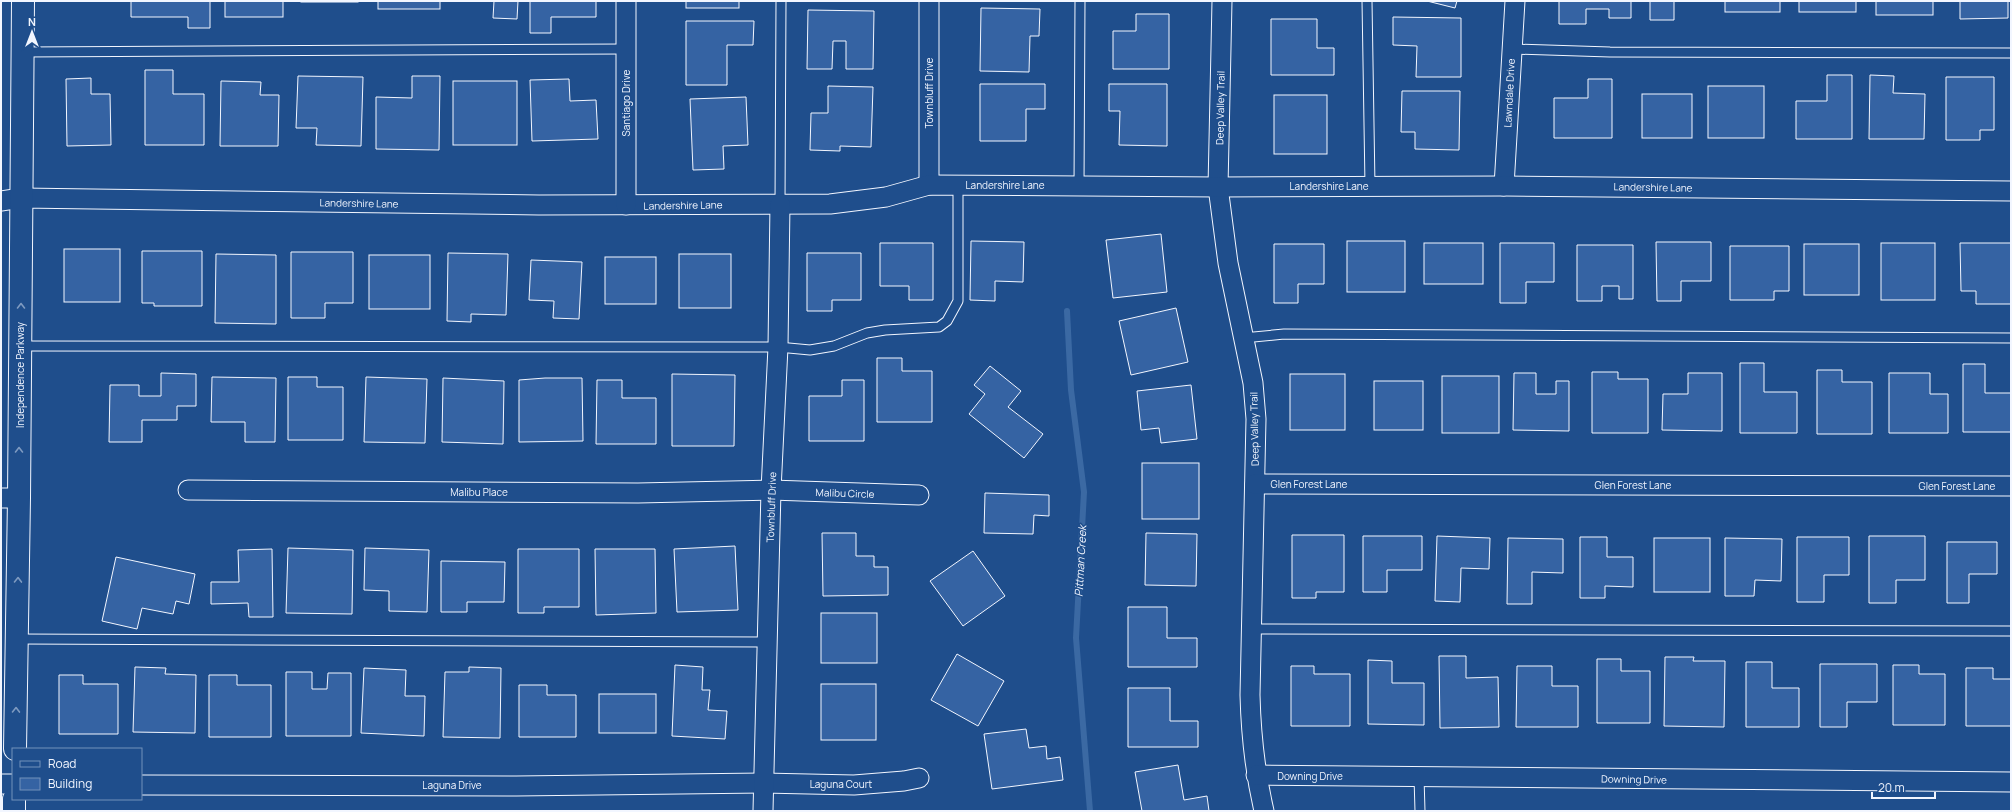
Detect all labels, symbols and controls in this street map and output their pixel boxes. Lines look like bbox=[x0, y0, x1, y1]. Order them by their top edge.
north arrow bbox=[12, 12, 52, 52]
text: N bbox=[28, 14, 36, 29]
street label: Townbluff Drive bbox=[922, 58, 936, 128]
street label: Lawndale Drive bbox=[1500, 58, 1518, 128]
street label: Santiago Drive bbox=[619, 69, 633, 136]
street label: Deep Valley Trail bbox=[1212, 71, 1228, 145]
street label: Landershire Lane bbox=[965, 178, 1045, 192]
street label: Landershire Lane bbox=[1289, 179, 1369, 193]
street label: Landershire Lane bbox=[1613, 179, 1693, 195]
street label: Landershire Lane bbox=[319, 195, 399, 211]
street label: Landershire Lane bbox=[643, 197, 723, 213]
one-way arrow bbox=[16, 303, 25, 309]
street label: Independence Parkway bbox=[13, 321, 27, 428]
street label: Deep Valley Trail bbox=[1246, 392, 1262, 466]
one-way arrow bbox=[15, 447, 24, 453]
street label: Townbluff Drive bbox=[763, 471, 779, 543]
street label: Glen Forest Lane bbox=[1271, 477, 1348, 491]
street label: Glen Forest Lane bbox=[1595, 478, 1672, 492]
street label: Glen Forest Lane bbox=[1919, 479, 1996, 493]
street label: Malibu Place bbox=[450, 485, 508, 499]
street label: Malibu Circle bbox=[815, 485, 875, 501]
water label: Pittman Creek bbox=[1071, 523, 1089, 597]
one-way arrow bbox=[14, 577, 22, 583]
one-way arrow bbox=[11, 707, 20, 713]
legend bbox=[12, 748, 142, 800]
text: Road bbox=[48, 755, 76, 772]
street label: Downing Drive bbox=[1277, 769, 1343, 783]
street label: Downing Drive bbox=[1601, 771, 1667, 787]
scale bar bbox=[1872, 774, 1935, 800]
text: Building bbox=[48, 775, 92, 792]
street label: Laguna Court bbox=[810, 777, 872, 791]
street label: Laguna Drive bbox=[422, 778, 482, 792]
text: 20 m bbox=[1878, 779, 1905, 796]

